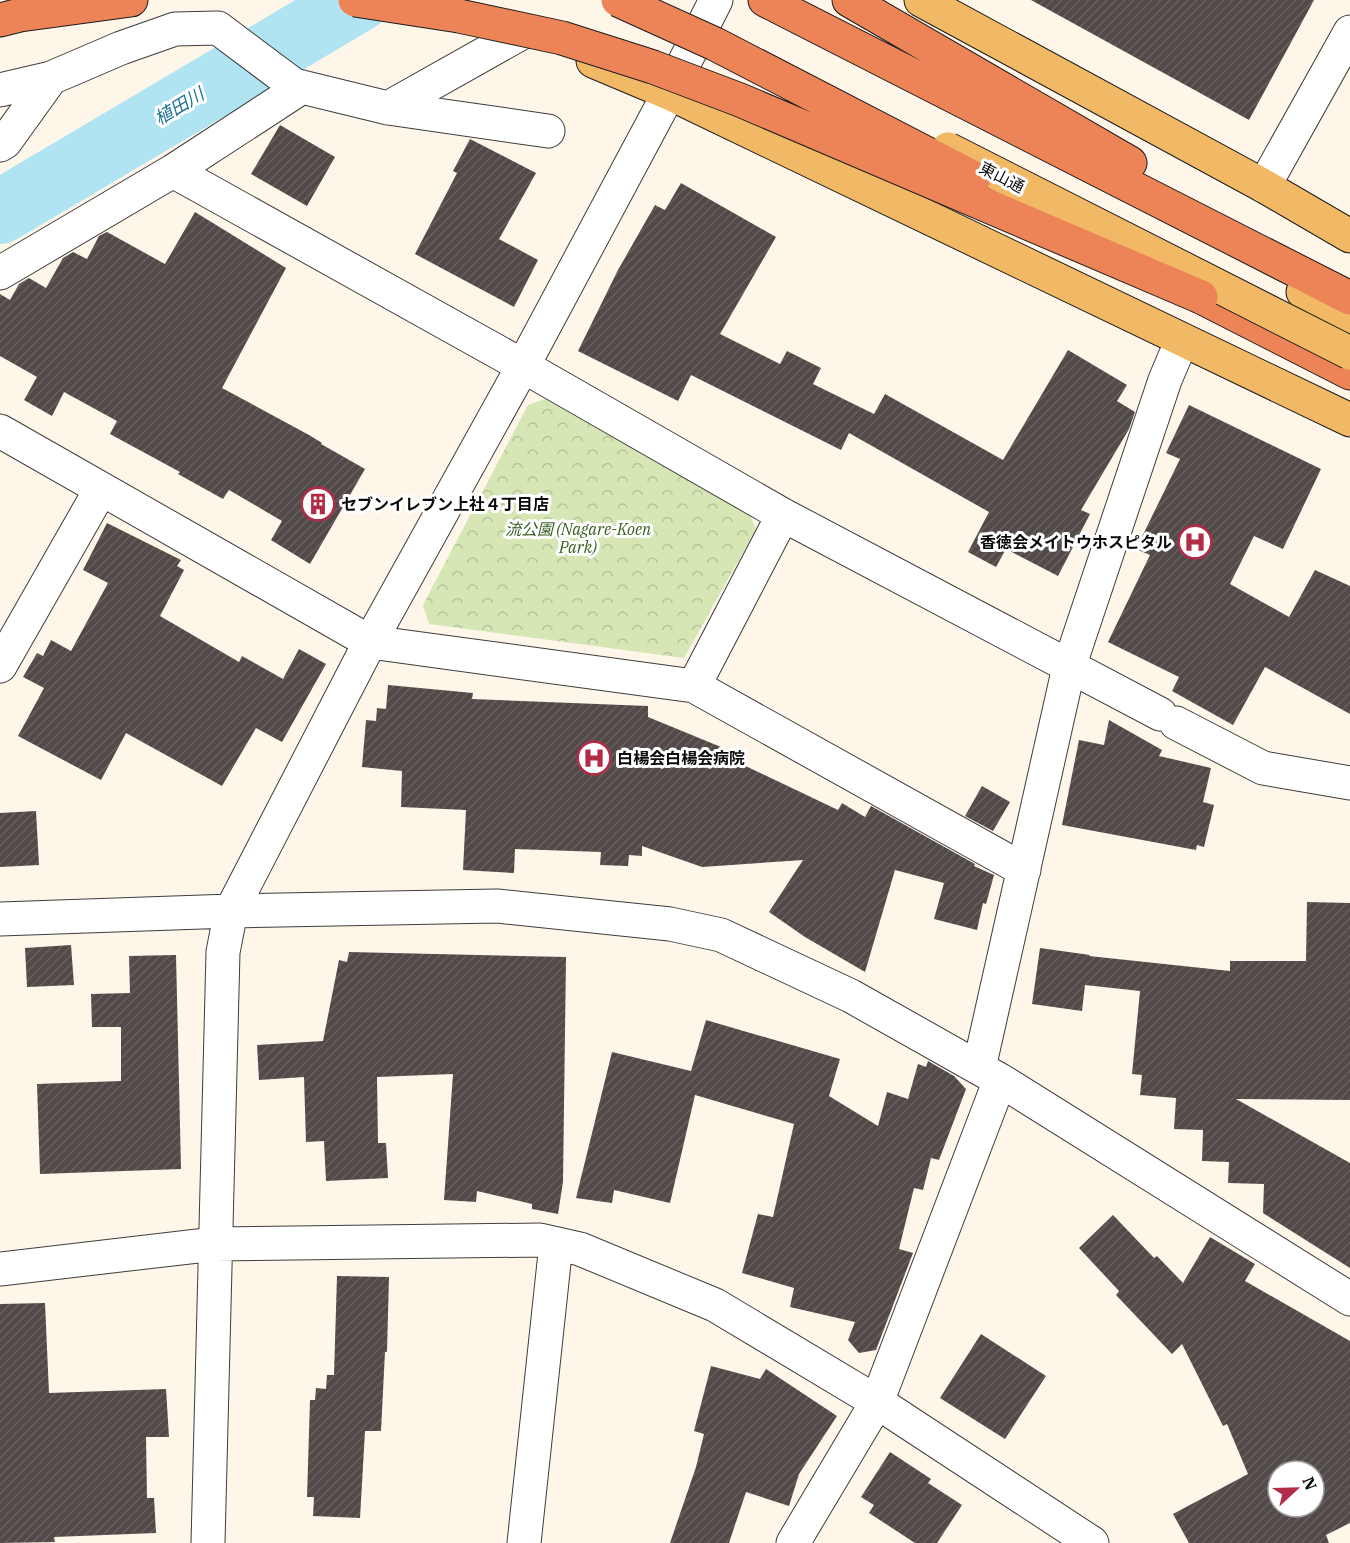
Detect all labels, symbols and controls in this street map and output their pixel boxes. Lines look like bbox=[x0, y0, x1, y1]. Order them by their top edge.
water label: 植田川 bbox=[150, 81, 210, 130]
street label: 東山通 bbox=[976, 157, 1028, 197]
building icon: セブンイレブン上社４丁目店 bbox=[300, 486, 336, 522]
place label: セブンイレブン上社４丁目店 bbox=[341, 494, 549, 514]
park label: 流公園 (Nagare-Koen Park) bbox=[505, 519, 651, 557]
hospital icon: 香徳会メイトウホスピタル bbox=[1177, 524, 1213, 560]
place label: 香徳会メイトウホスピタル bbox=[980, 532, 1172, 552]
hospital icon: 白楊会白楊会病院 bbox=[576, 740, 612, 776]
place label: 白楊会白楊会病院 bbox=[617, 748, 745, 768]
north arrow bbox=[1266, 1459, 1326, 1519]
text: N bbox=[1298, 1474, 1322, 1493]

